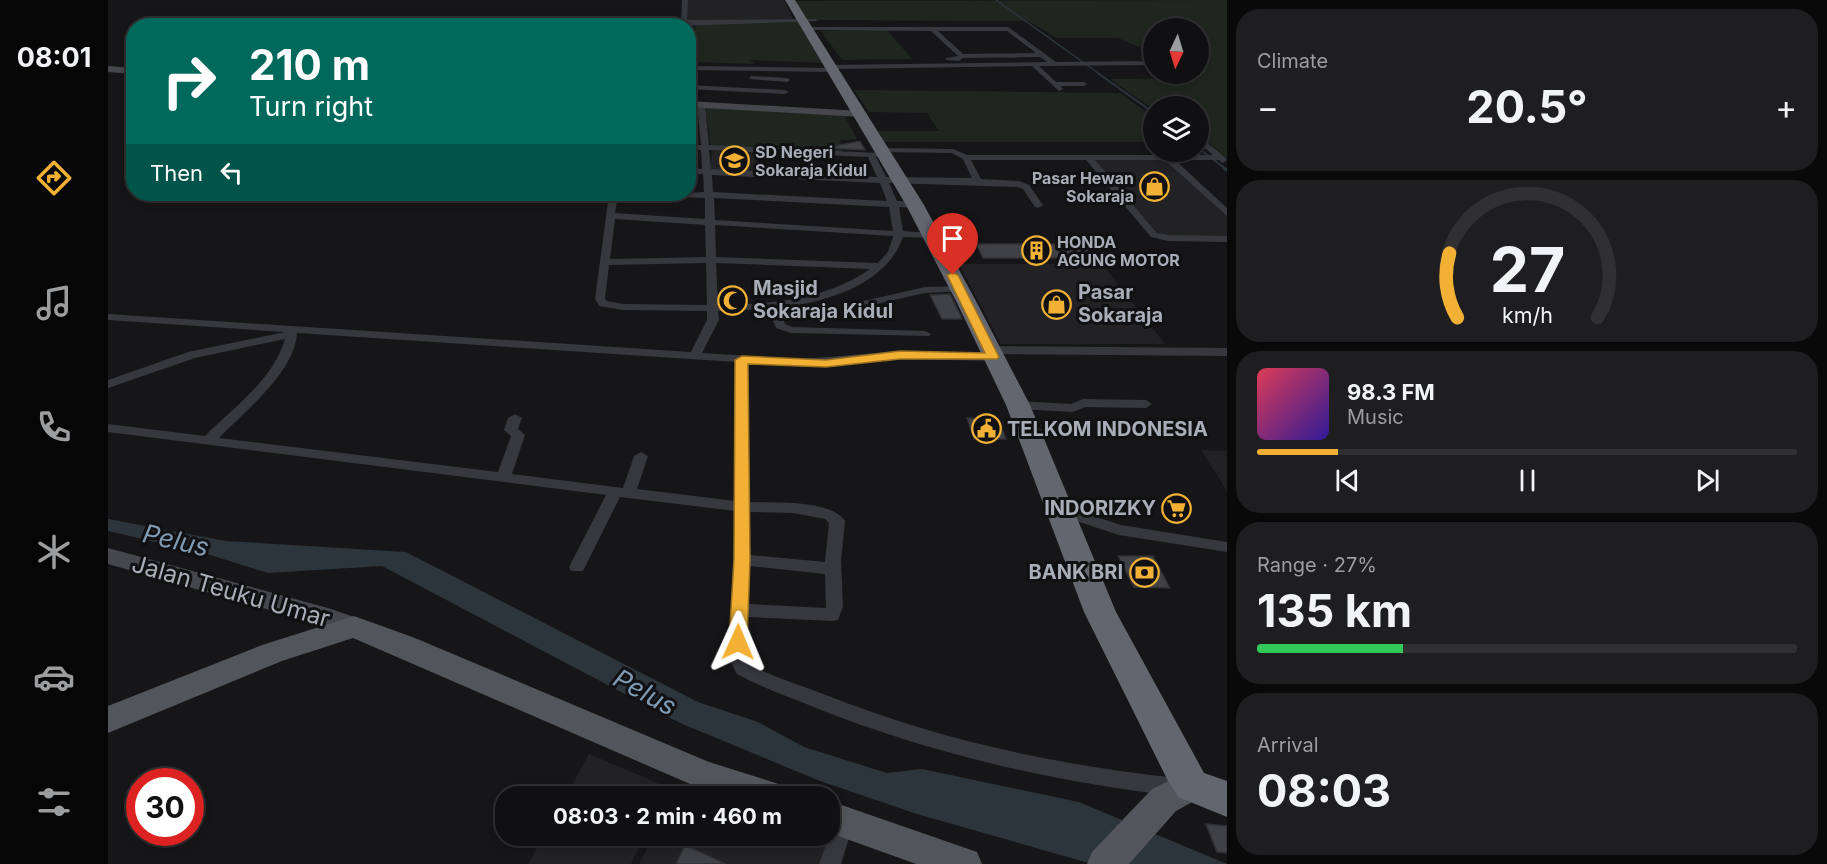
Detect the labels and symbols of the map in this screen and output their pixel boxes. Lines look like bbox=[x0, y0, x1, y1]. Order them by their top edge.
north arrow bbox=[1143, 18, 1209, 84]
place label: SD Negeri Sokaraja Kidul bbox=[755, 142, 867, 180]
school or university icon: SD Negeri Sokaraja Kidul bbox=[718, 145, 750, 177]
place label: Pasar Hewan Sokaraja bbox=[1032, 168, 1134, 206]
shop icon: Pasar Hewan Sokaraja bbox=[1139, 171, 1171, 203]
pin bbox=[927, 213, 978, 275]
place label: HONDA AGUNG MOTOR bbox=[1057, 232, 1180, 270]
building icon: HONDA AGUNG MOTOR bbox=[1020, 235, 1052, 267]
place label: Masjid Sokaraja Kidul bbox=[753, 276, 893, 323]
place label: Pasar Sokaraja bbox=[1078, 280, 1163, 327]
mosque icon: Masjid Sokaraja Kidul bbox=[716, 284, 748, 316]
shop icon: Pasar Sokaraja bbox=[1041, 288, 1073, 320]
public building icon: TELKOM INDONESIA bbox=[970, 413, 1002, 445]
place label: TELKOM INDONESIA bbox=[1007, 417, 1208, 441]
supermarket icon: INDORIZKY bbox=[1161, 492, 1193, 524]
place label: INDORIZKY bbox=[1044, 496, 1156, 520]
water label: Pelus bbox=[140, 517, 212, 563]
street label: Jalan Teuku Umar bbox=[129, 549, 333, 633]
bank icon: BANK BRI bbox=[1128, 556, 1160, 588]
place label: BANK BRI bbox=[1028, 560, 1123, 584]
position arrow bbox=[706, 610, 770, 674]
water label: Pelus bbox=[608, 662, 682, 722]
speed limit sign: 30 bbox=[126, 768, 204, 846]

